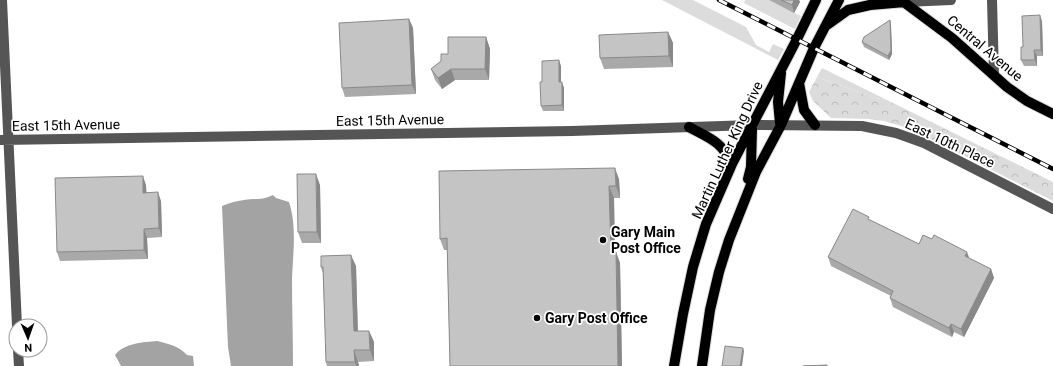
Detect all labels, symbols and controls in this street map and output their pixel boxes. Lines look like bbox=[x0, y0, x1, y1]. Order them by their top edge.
street label: Central Avenue bbox=[944, 12, 1026, 84]
street label: Martin Luther King Drive bbox=[688, 79, 766, 221]
street label: East 15th Avenue bbox=[336, 111, 444, 129]
street label: East 10th Place bbox=[903, 115, 997, 171]
street label: East 15th Avenue bbox=[12, 116, 120, 134]
place label: Gary Main Post Office bbox=[611, 224, 681, 256]
marker: Gary Main Post Office bbox=[598, 235, 608, 245]
place label: Gary Post Office bbox=[545, 310, 648, 326]
marker: Gary Post Office bbox=[532, 313, 542, 323]
north arrow bbox=[8, 318, 48, 358]
text: N bbox=[24, 341, 32, 354]

